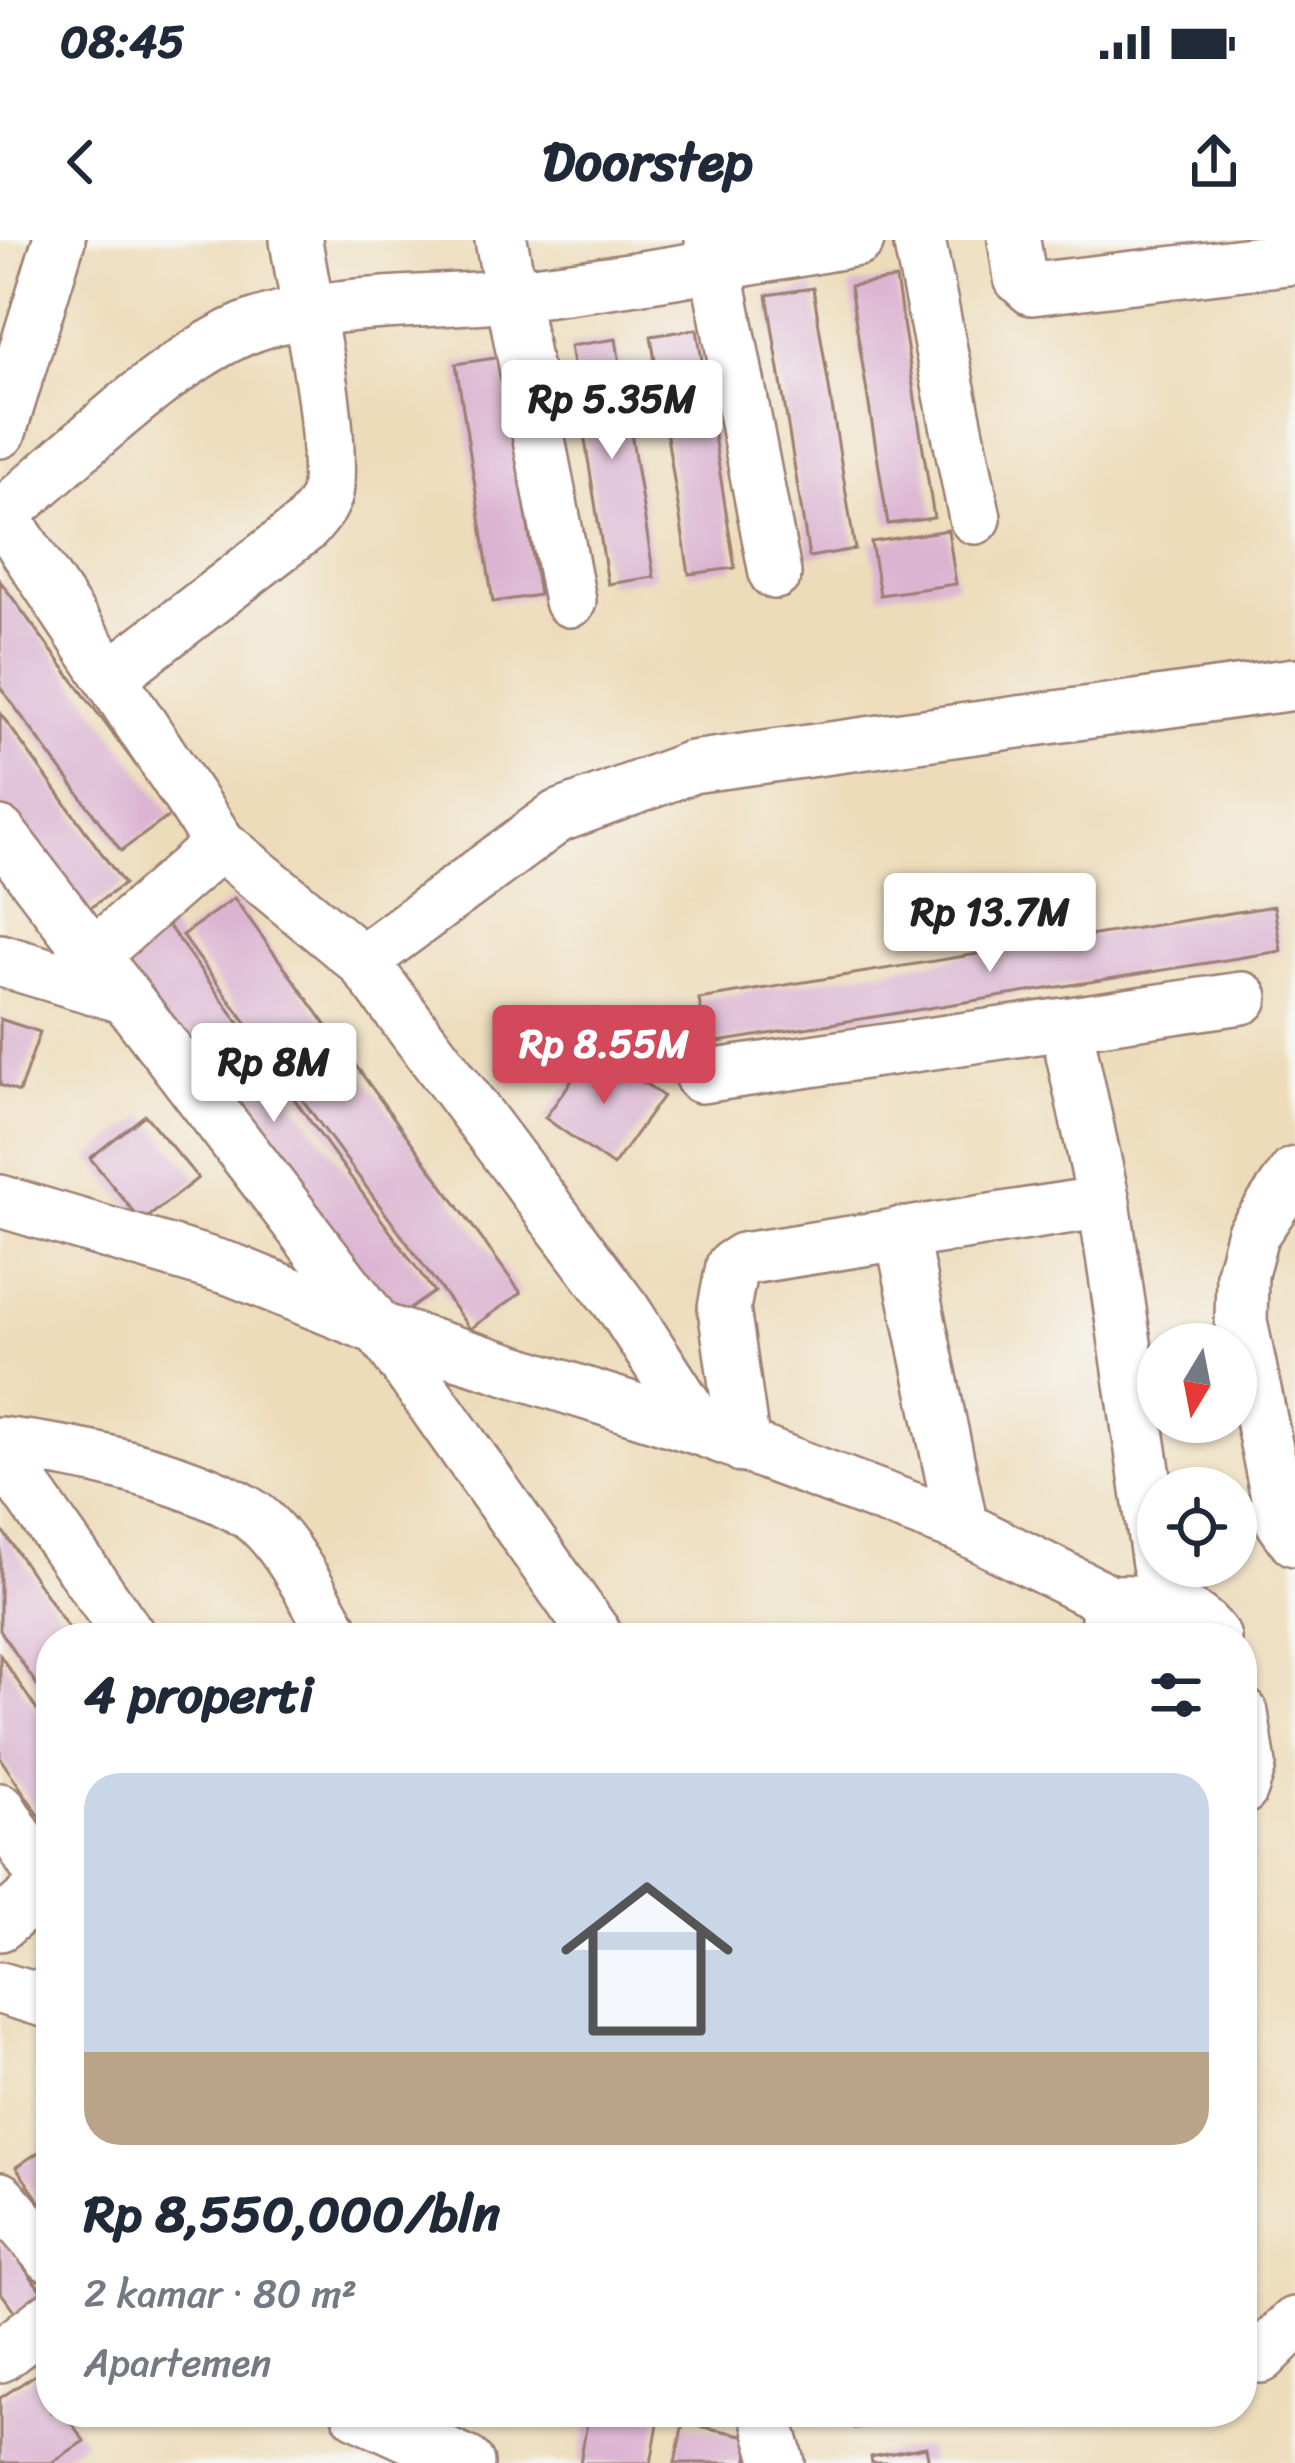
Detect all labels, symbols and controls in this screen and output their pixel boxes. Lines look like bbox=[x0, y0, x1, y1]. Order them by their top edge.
text: 08:45 bbox=[60, 2, 185, 82]
text: Doorstep bbox=[542, 114, 753, 210]
icon: back bbox=[48, 129, 114, 195]
icon: share bbox=[1181, 129, 1247, 195]
pin: Rp 5.35M bbox=[488, 360, 736, 462]
text: Rp 5.35M bbox=[528, 364, 696, 433]
pin: Rp 13.7M bbox=[866, 873, 1114, 975]
text: Rp 13.7M bbox=[911, 877, 1069, 946]
pin: Rp 8.55M bbox=[480, 1005, 728, 1107]
text: Rp 8.55M bbox=[519, 1009, 689, 1078]
pin: Rp 8M bbox=[190, 1023, 358, 1125]
text: Rp 8M bbox=[218, 1027, 330, 1096]
north arrow bbox=[1137, 1323, 1257, 1443]
map controls bbox=[1137, 1323, 1257, 1587]
button: locate bbox=[1137, 1467, 1257, 1587]
text: 4 properti bbox=[84, 1650, 313, 1740]
icon: filters bbox=[1143, 1662, 1209, 1728]
icon: home bbox=[539, 1851, 755, 2067]
text: Rp 8,550,000/bln bbox=[84, 2169, 500, 2259]
text: 2 kamar · 80 m² bbox=[84, 2259, 357, 2328]
text: Apartemen bbox=[84, 2328, 271, 2397]

